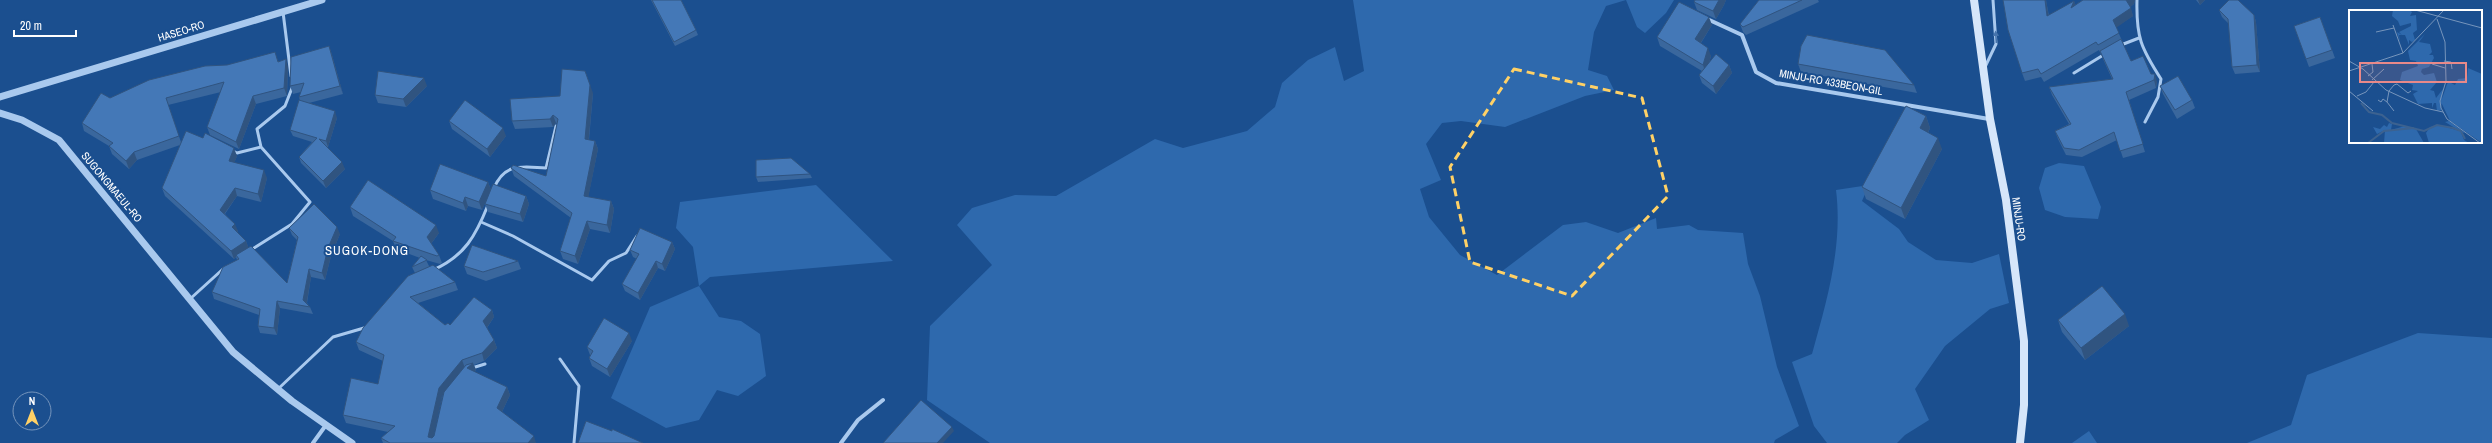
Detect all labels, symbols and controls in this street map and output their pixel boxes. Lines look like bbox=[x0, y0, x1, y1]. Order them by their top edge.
inset map bbox=[2349, 10, 2482, 143]
scale bar bbox=[14, 12, 76, 38]
street label: HASEO-RO bbox=[156, 17, 206, 45]
text: 20 m bbox=[20, 18, 42, 34]
one-way arrow bbox=[1992, 31, 1999, 43]
street label: MINJU-RO 433BEON-GIL bbox=[1778, 66, 1884, 98]
street label: SUGONGMAEUL-RO bbox=[78, 149, 146, 225]
street label: MINJU-RO bbox=[2009, 196, 2029, 242]
district label: SUGOK-DONG bbox=[325, 242, 409, 259]
north arrow bbox=[12, 391, 52, 431]
text: N bbox=[29, 394, 35, 408]

